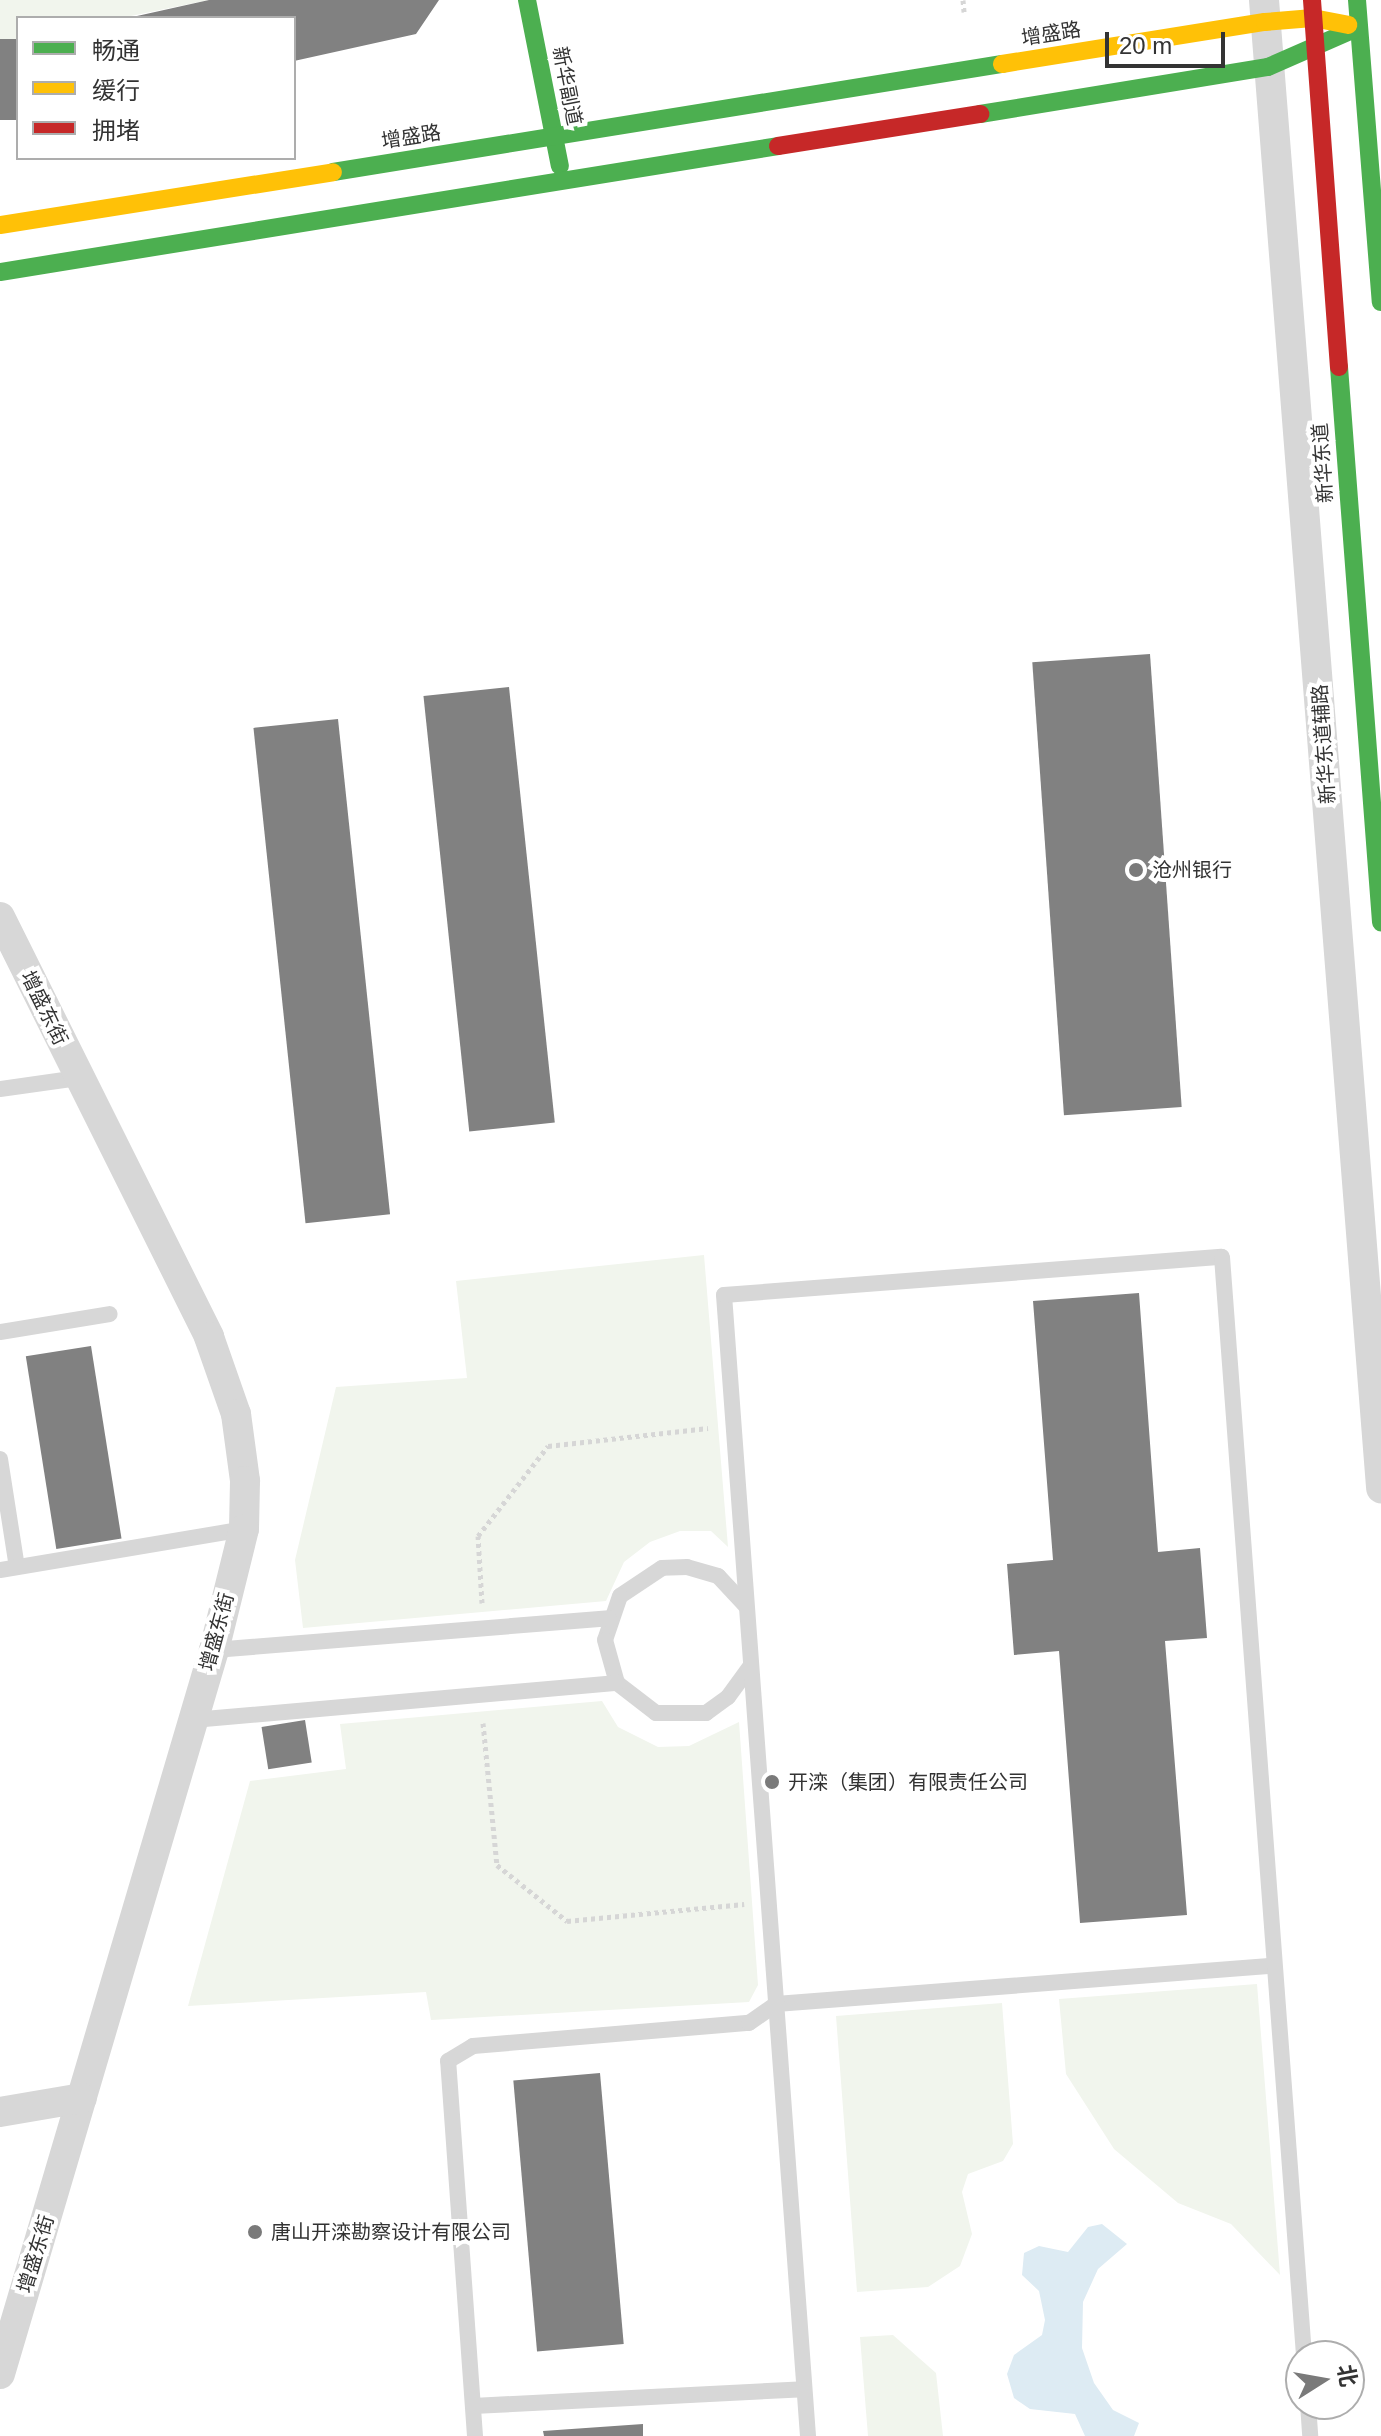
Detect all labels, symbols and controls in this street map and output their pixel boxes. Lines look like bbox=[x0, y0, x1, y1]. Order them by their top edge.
legend bbox=[16, 16, 296, 160]
scale bar bbox=[1109, 16, 1229, 66]
street label: 增盛路 bbox=[1019, 17, 1083, 51]
text: 20 m bbox=[1119, 32, 1172, 59]
text: 畅通 bbox=[92, 37, 140, 64]
street label: 新华副道 bbox=[548, 44, 586, 128]
text: 缓行 bbox=[92, 77, 140, 104]
text: 拥堵 bbox=[92, 117, 140, 144]
street label: 增盛路 bbox=[379, 120, 443, 154]
street label: 新华东道 bbox=[1308, 422, 1338, 504]
street label: 新华东道辅路 bbox=[1308, 683, 1340, 805]
place label: 沧州银行 bbox=[1152, 858, 1232, 882]
marker: 沧州银行 bbox=[1127, 861, 1145, 879]
street label: 增盛东街 bbox=[16, 967, 72, 1049]
street label: 增盛东街 bbox=[195, 1590, 239, 1674]
place label: 开滦（集团）有限责任公司 bbox=[788, 1770, 1028, 1794]
marker: 开滦（集团）有限责任公司 bbox=[763, 1773, 781, 1791]
street label: 增盛东街 bbox=[13, 2212, 59, 2296]
place label: 唐山开滦勘察设计有限公司 bbox=[271, 2220, 511, 2244]
marker: 唐山开滦勘察设计有限公司 bbox=[246, 2223, 264, 2241]
north arrow bbox=[1285, 2340, 1365, 2420]
text: 北 bbox=[1333, 2363, 1361, 2389]

